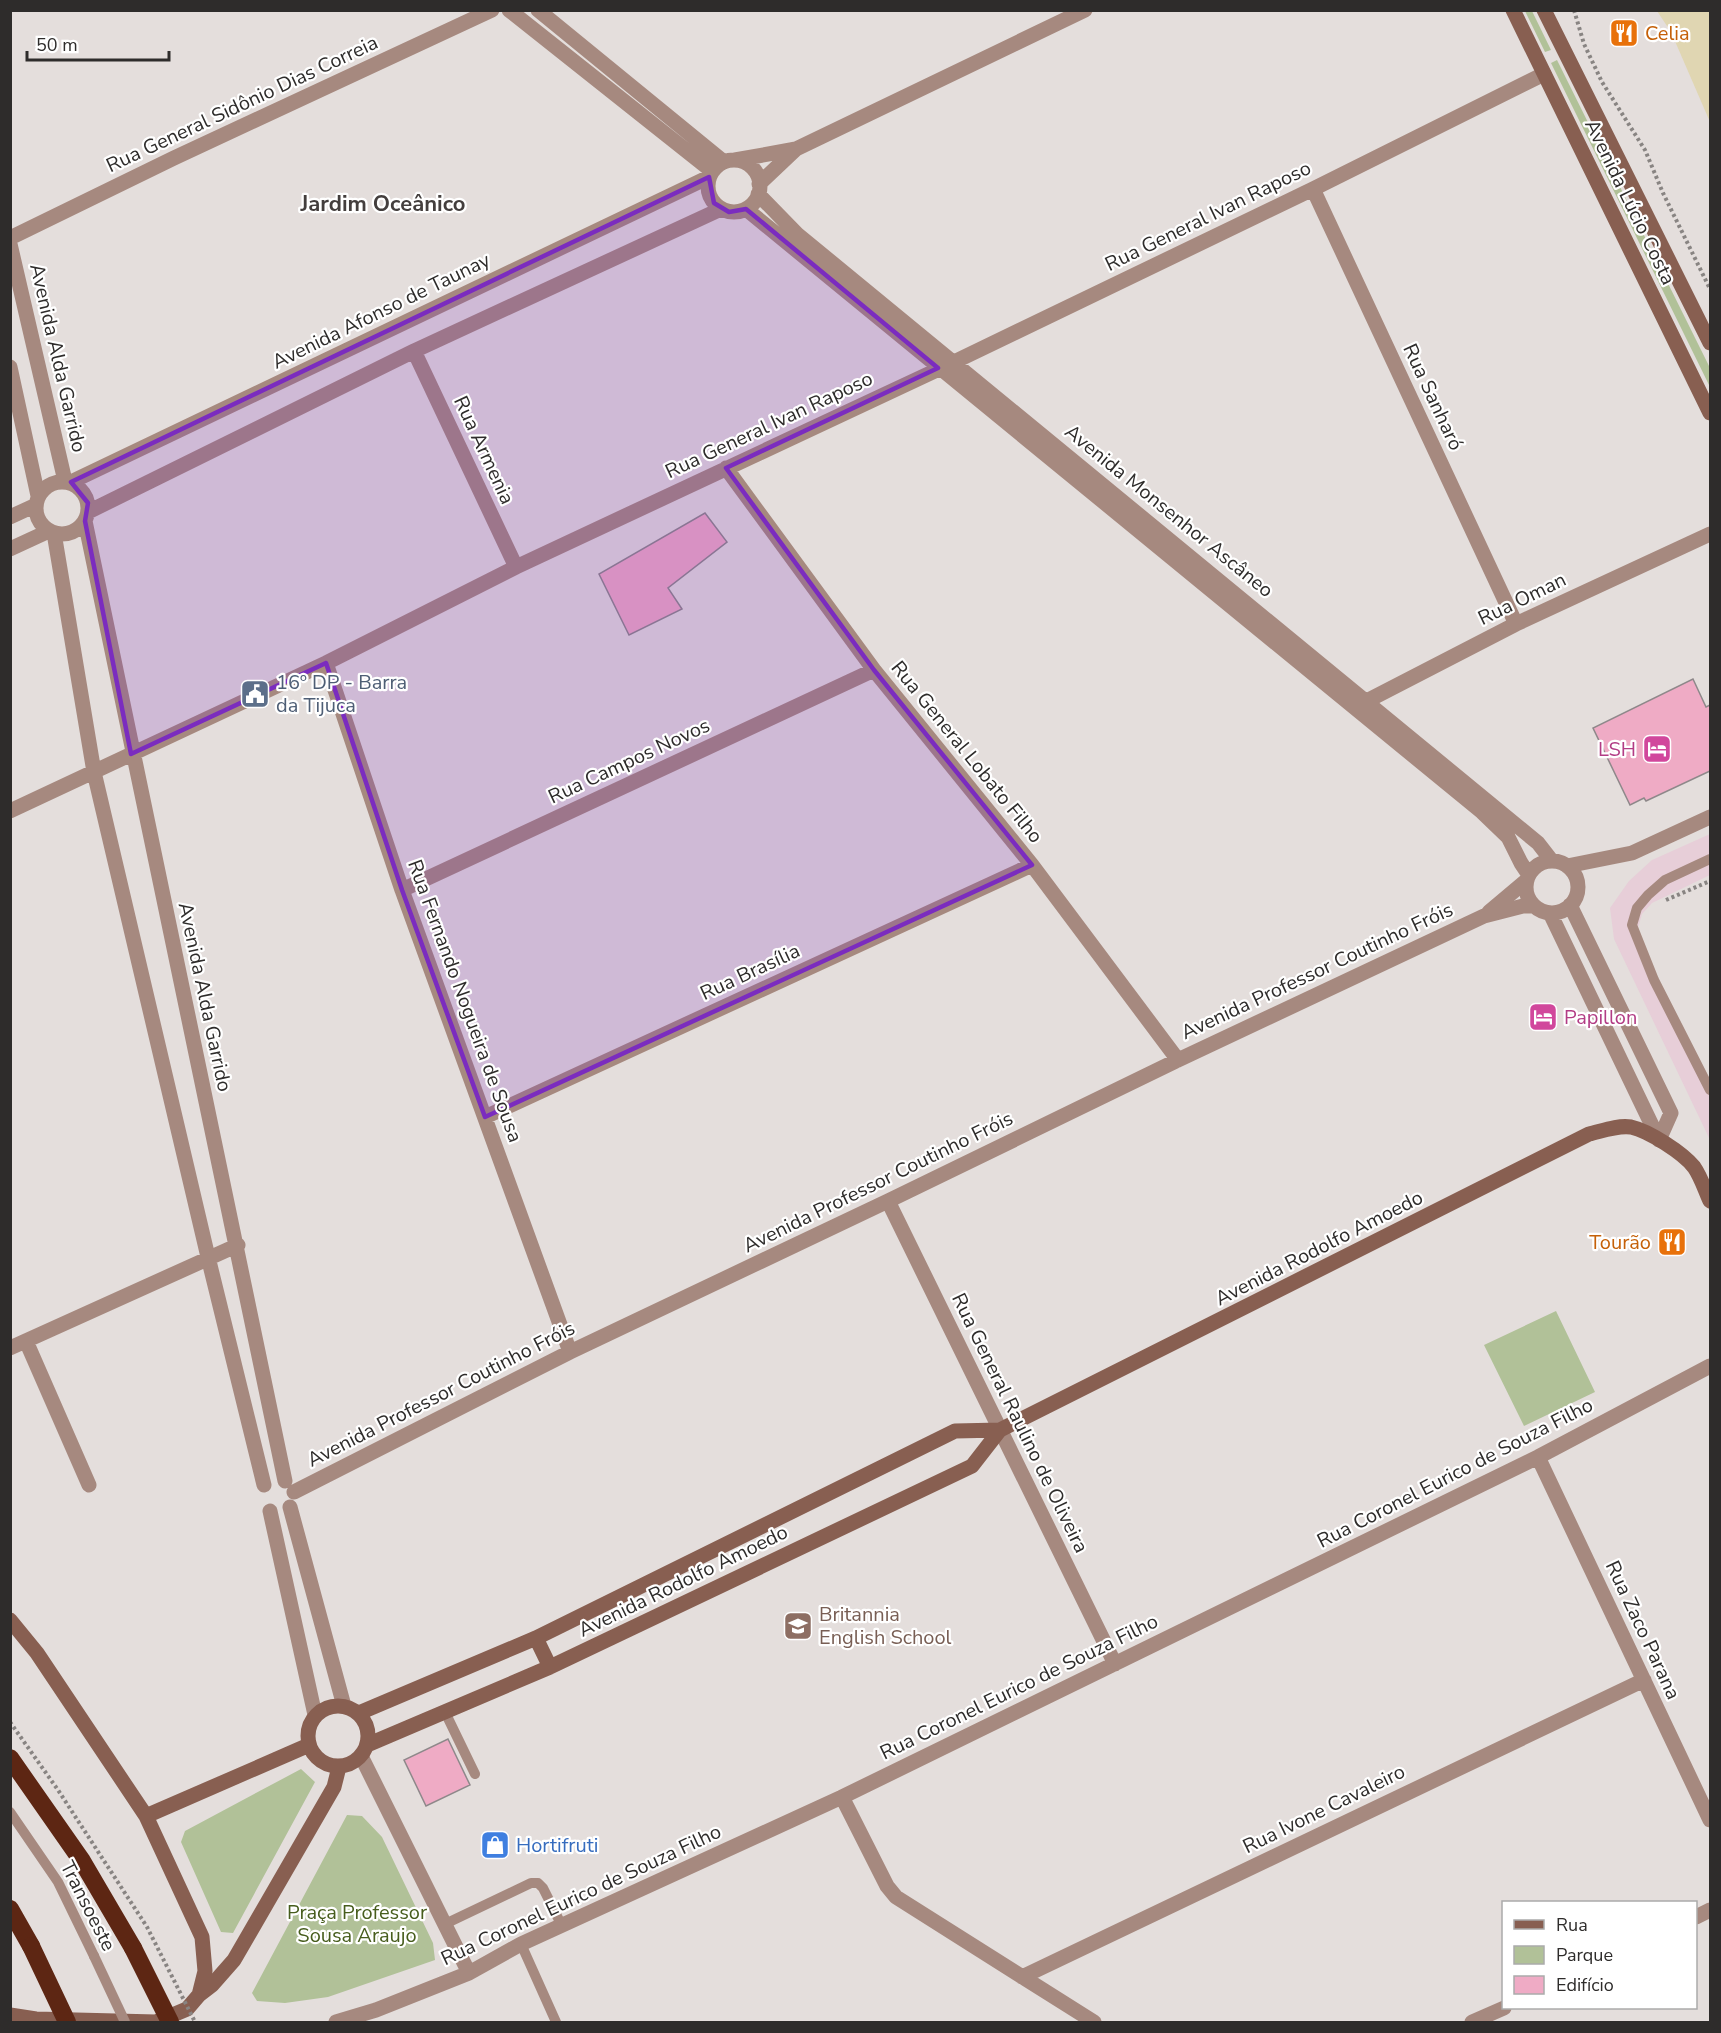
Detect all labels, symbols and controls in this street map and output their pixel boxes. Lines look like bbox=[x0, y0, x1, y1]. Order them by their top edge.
restaurant icon: Celia bbox=[1608, 17, 1640, 49]
place label: Celia bbox=[1645, 20, 1690, 47]
scale bar bbox=[27, 24, 170, 62]
street label: Rua General Sidônio Dias Correia bbox=[102, 29, 382, 179]
text: 50 m bbox=[36, 33, 78, 57]
street label: Avenida Lúcio Costa bbox=[1578, 115, 1682, 289]
street label: Rua General Ivan Raposo bbox=[1101, 154, 1315, 278]
district label: Jardim Oceânico bbox=[299, 189, 466, 219]
street label: Avenida Afonso de Taunay bbox=[268, 246, 495, 376]
street label: Avenida Alda Garrido bbox=[23, 261, 93, 455]
street label: Rua Sanharó bbox=[1397, 339, 1469, 455]
street label: Rua General Ivan Raposo bbox=[661, 365, 877, 485]
street label: Rua Armenia bbox=[447, 392, 521, 508]
street label: Avenida Monsenhor Ascâneo bbox=[1059, 418, 1279, 604]
street label: Rua Oman bbox=[1473, 566, 1571, 632]
street label: Rua General Lobato Filho bbox=[885, 655, 1049, 849]
place label: 16º DP - Barra da Tijuca bbox=[276, 669, 407, 719]
public building icon: 16º DP - Barra da Tijuca bbox=[239, 678, 271, 710]
street label: Rua Campos Novos bbox=[544, 712, 714, 810]
hotel icon: LSH bbox=[1641, 733, 1673, 765]
place label: LSH bbox=[1598, 736, 1636, 763]
street label: Rua Fernando Nogueira de Sousa bbox=[401, 856, 529, 1146]
street label: Avenida Professor Coutinho Fróis bbox=[1177, 896, 1457, 1046]
street label: Avenida Alda Garrido bbox=[172, 900, 238, 1094]
street label: Rua Brasília bbox=[696, 937, 804, 1007]
hotel icon: Papillon bbox=[1527, 1001, 1559, 1033]
place label: Papillon bbox=[1564, 1004, 1637, 1031]
street label: Avenida Professor Coutinho Fróis bbox=[738, 1105, 1018, 1259]
street label: Avenida Rodolfo Amoedo bbox=[1210, 1184, 1428, 1312]
restaurant icon: Tourão bbox=[1656, 1226, 1688, 1258]
place label: Tourão bbox=[1589, 1229, 1651, 1256]
street label: Rua General Raulino de Oliveira bbox=[945, 1289, 1095, 1557]
street label: Avenida Professor Coutinho Fróis bbox=[302, 1314, 580, 1474]
street label: Rua Coronel Eurico de Souza Filho bbox=[1312, 1391, 1598, 1555]
street label: Avenida Rodolfo Amoedo bbox=[574, 1518, 792, 1644]
street label: Rua Zaco Parana bbox=[1599, 1556, 1687, 1704]
place label: Britannia English School bbox=[819, 1601, 952, 1651]
street label: Rua Coronel Eurico de Souza Filho bbox=[875, 1608, 1163, 1766]
school or university icon: Britannia English School bbox=[782, 1610, 814, 1642]
street label: Rua Ivone Cavaleiro bbox=[1238, 1758, 1410, 1860]
street label: Rua Coronel Eurico de Souza Filho bbox=[436, 1818, 726, 1972]
shop icon: Hortifruti bbox=[479, 1829, 511, 1861]
place label: Hortifruti bbox=[516, 1832, 598, 1859]
street label: Transoeste bbox=[54, 1856, 122, 1956]
park label: Praça Professor Sousa Araujo bbox=[287, 1899, 427, 1949]
legend bbox=[1502, 1901, 1697, 2009]
text: Rua bbox=[1556, 1913, 1588, 1937]
text: Parque bbox=[1556, 1943, 1613, 1967]
text: Edifício bbox=[1556, 1973, 1614, 1997]

